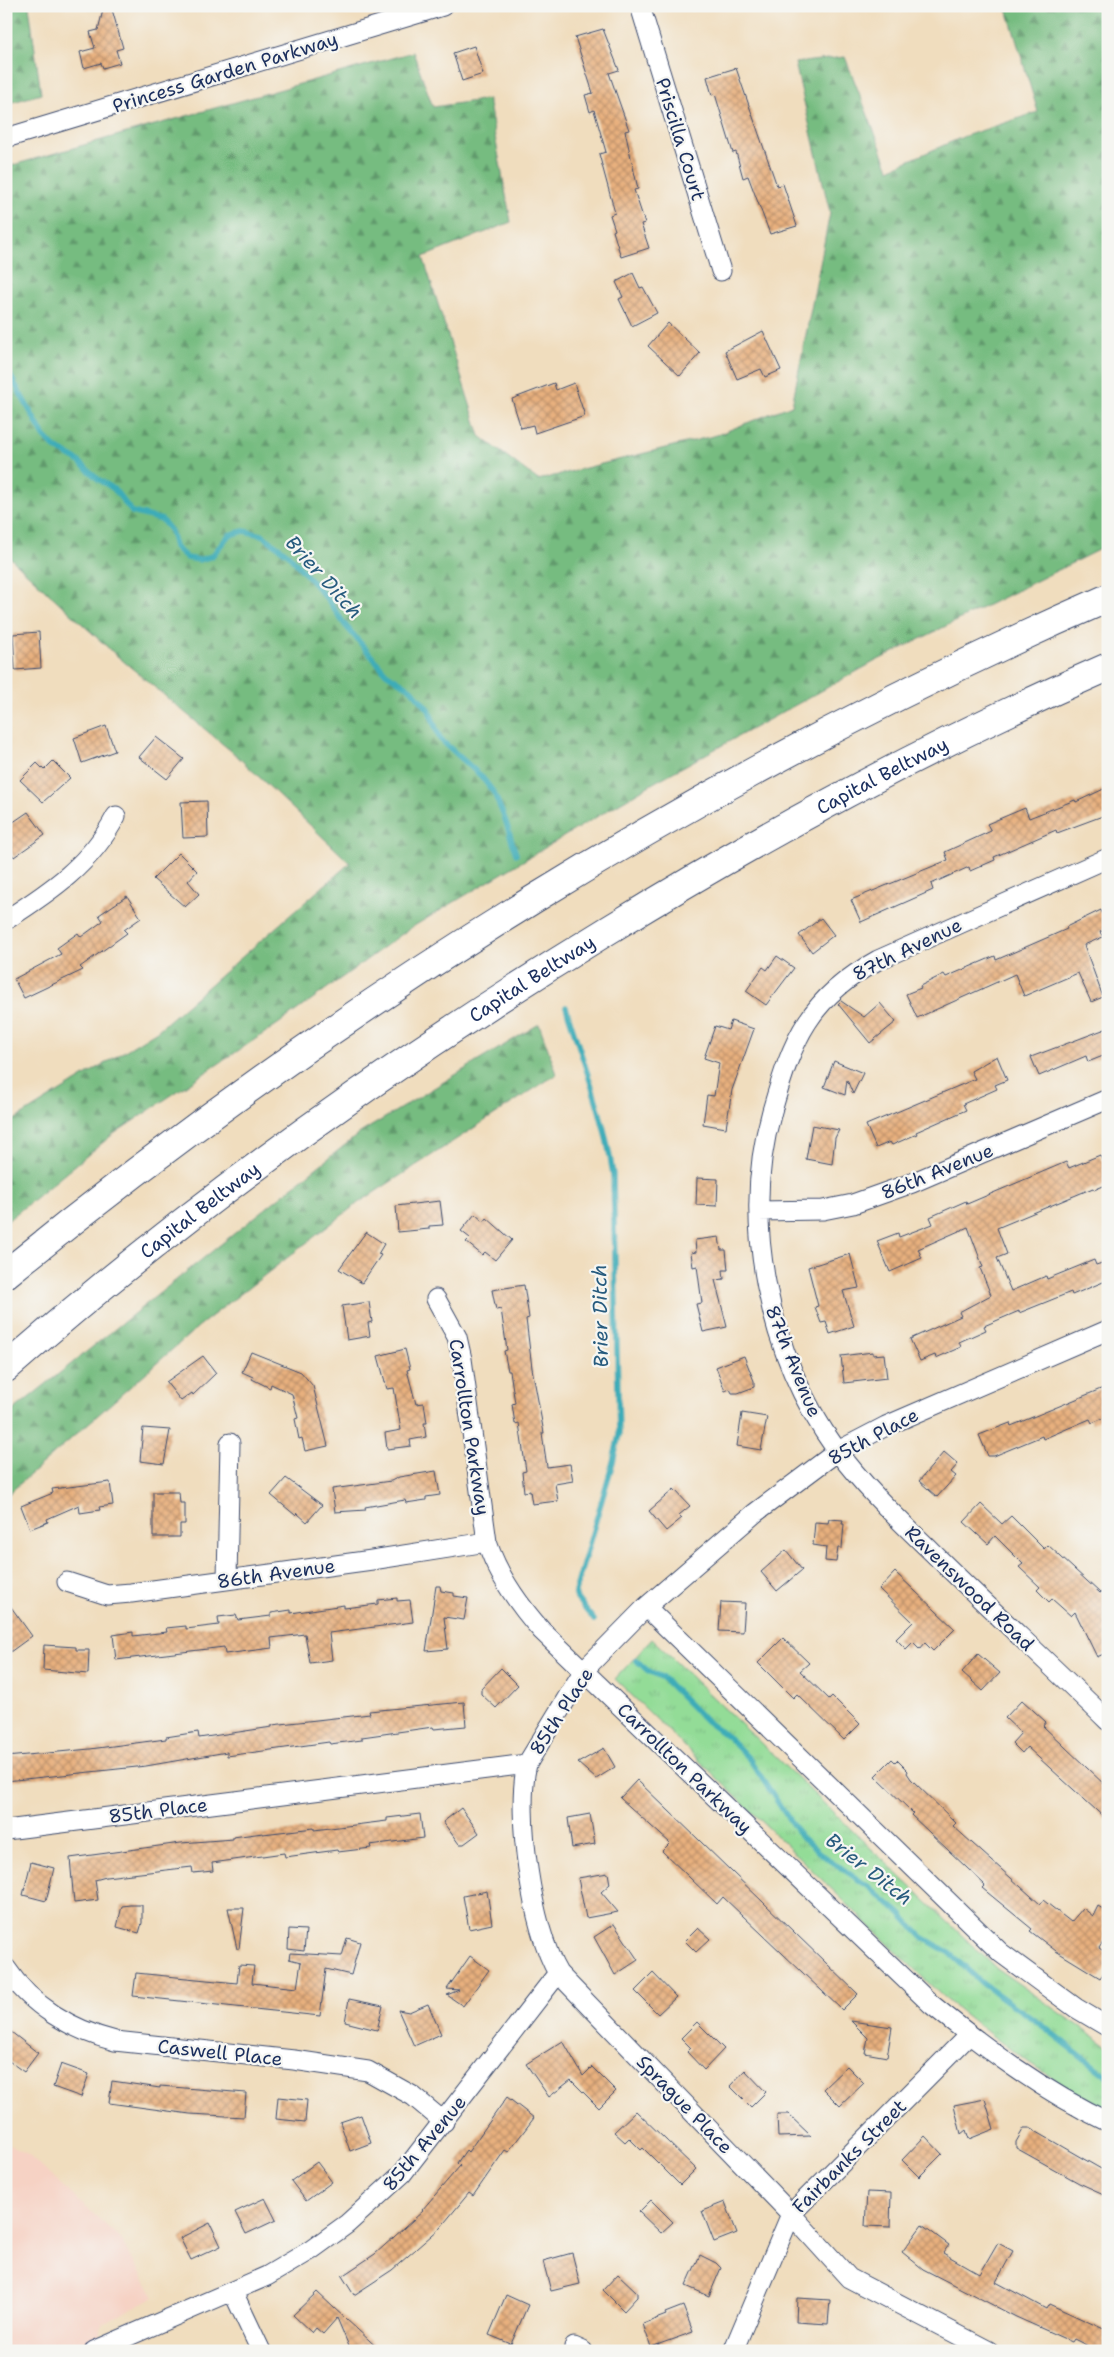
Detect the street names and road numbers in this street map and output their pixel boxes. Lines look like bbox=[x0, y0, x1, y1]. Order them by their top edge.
street label: Princess Garden Parkway bbox=[110, 26, 341, 119]
street label: Priscilla Court bbox=[650, 75, 711, 204]
street label: Capital Beltway bbox=[812, 731, 952, 820]
street label: 87th Avenue bbox=[849, 912, 966, 987]
street label: Capital Beltway bbox=[464, 929, 600, 1028]
street label: 86th Avenue bbox=[877, 1138, 997, 1205]
street label: Capital Beltway bbox=[135, 1156, 265, 1264]
street label: 87th Avenue bbox=[760, 1302, 827, 1421]
street label: Carrollton Parkway bbox=[443, 1337, 496, 1517]
street label: 85th Place bbox=[824, 1402, 923, 1471]
street label: Ravenswood Road bbox=[900, 1520, 1040, 1657]
street label: 86th Avenue bbox=[215, 1553, 337, 1594]
street label: 85th Place bbox=[524, 1663, 599, 1760]
street label: Carrollton Parkway bbox=[612, 1697, 758, 1839]
street label: 85th Place bbox=[107, 1792, 209, 1829]
street label: Caswell Place bbox=[156, 2034, 284, 2071]
street label: Sprague Place bbox=[631, 2050, 738, 2159]
street label: 85th Avenue bbox=[377, 2090, 472, 2196]
street label: Fairbanks Street bbox=[787, 2094, 912, 2219]

